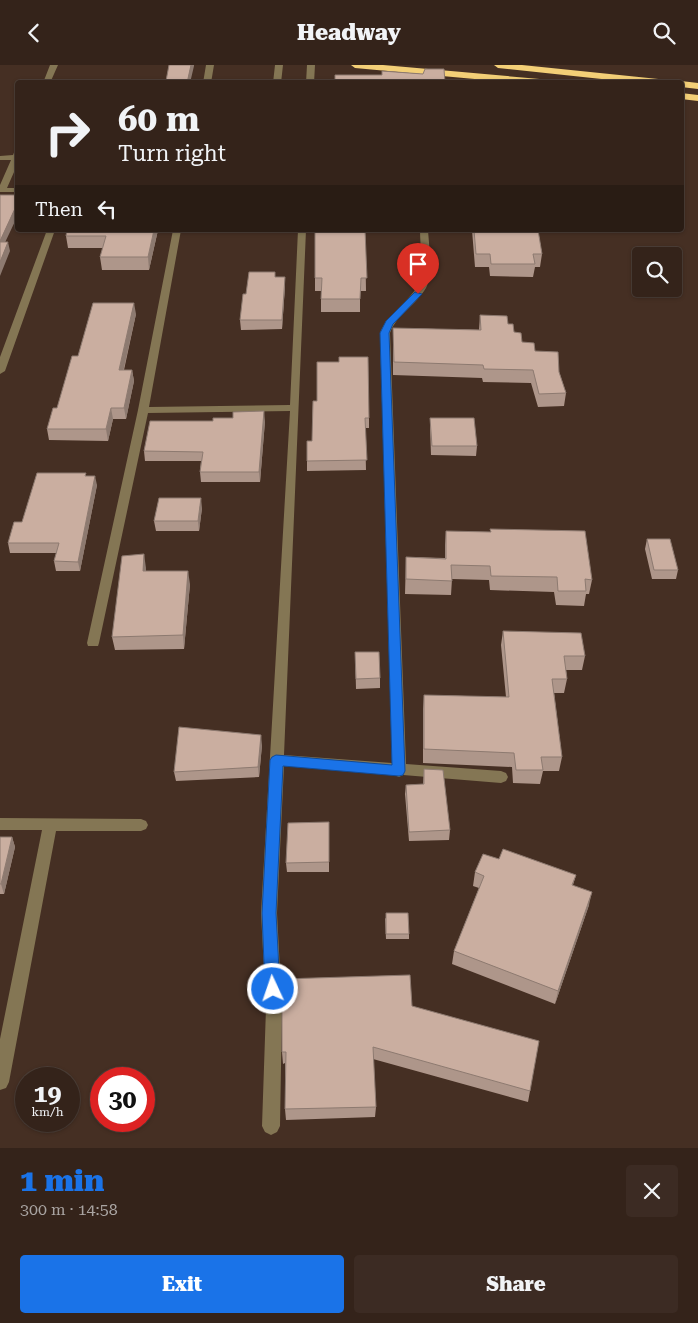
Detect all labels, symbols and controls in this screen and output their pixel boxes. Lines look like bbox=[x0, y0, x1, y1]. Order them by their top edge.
icon: back bbox=[20, 19, 48, 47]
icon: search bbox=[650, 19, 678, 47]
text: Headway bbox=[297, 20, 401, 45]
text: 60 m bbox=[118, 99, 200, 140]
icon: right bbox=[35, 100, 100, 165]
text: Turn right bbox=[118, 141, 226, 166]
icon: left bbox=[93, 195, 121, 223]
text: Then bbox=[35, 198, 83, 221]
pin bbox=[397, 243, 439, 294]
map controls bbox=[632, 247, 682, 297]
button: search bbox=[632, 247, 682, 297]
icon: arrive bbox=[404, 250, 432, 278]
position arrow bbox=[246, 962, 298, 1014]
speed limit sign: 30 bbox=[90, 1067, 155, 1132]
text: 19 bbox=[33, 1079, 62, 1108]
text: km/h bbox=[31, 1105, 64, 1119]
text: 1 min bbox=[20, 1163, 104, 1198]
button: close bbox=[626, 1165, 678, 1217]
text: 300 m · 14:58 bbox=[20, 1200, 118, 1219]
button: Exit bbox=[20, 1255, 344, 1313]
button: Share bbox=[354, 1255, 678, 1313]

